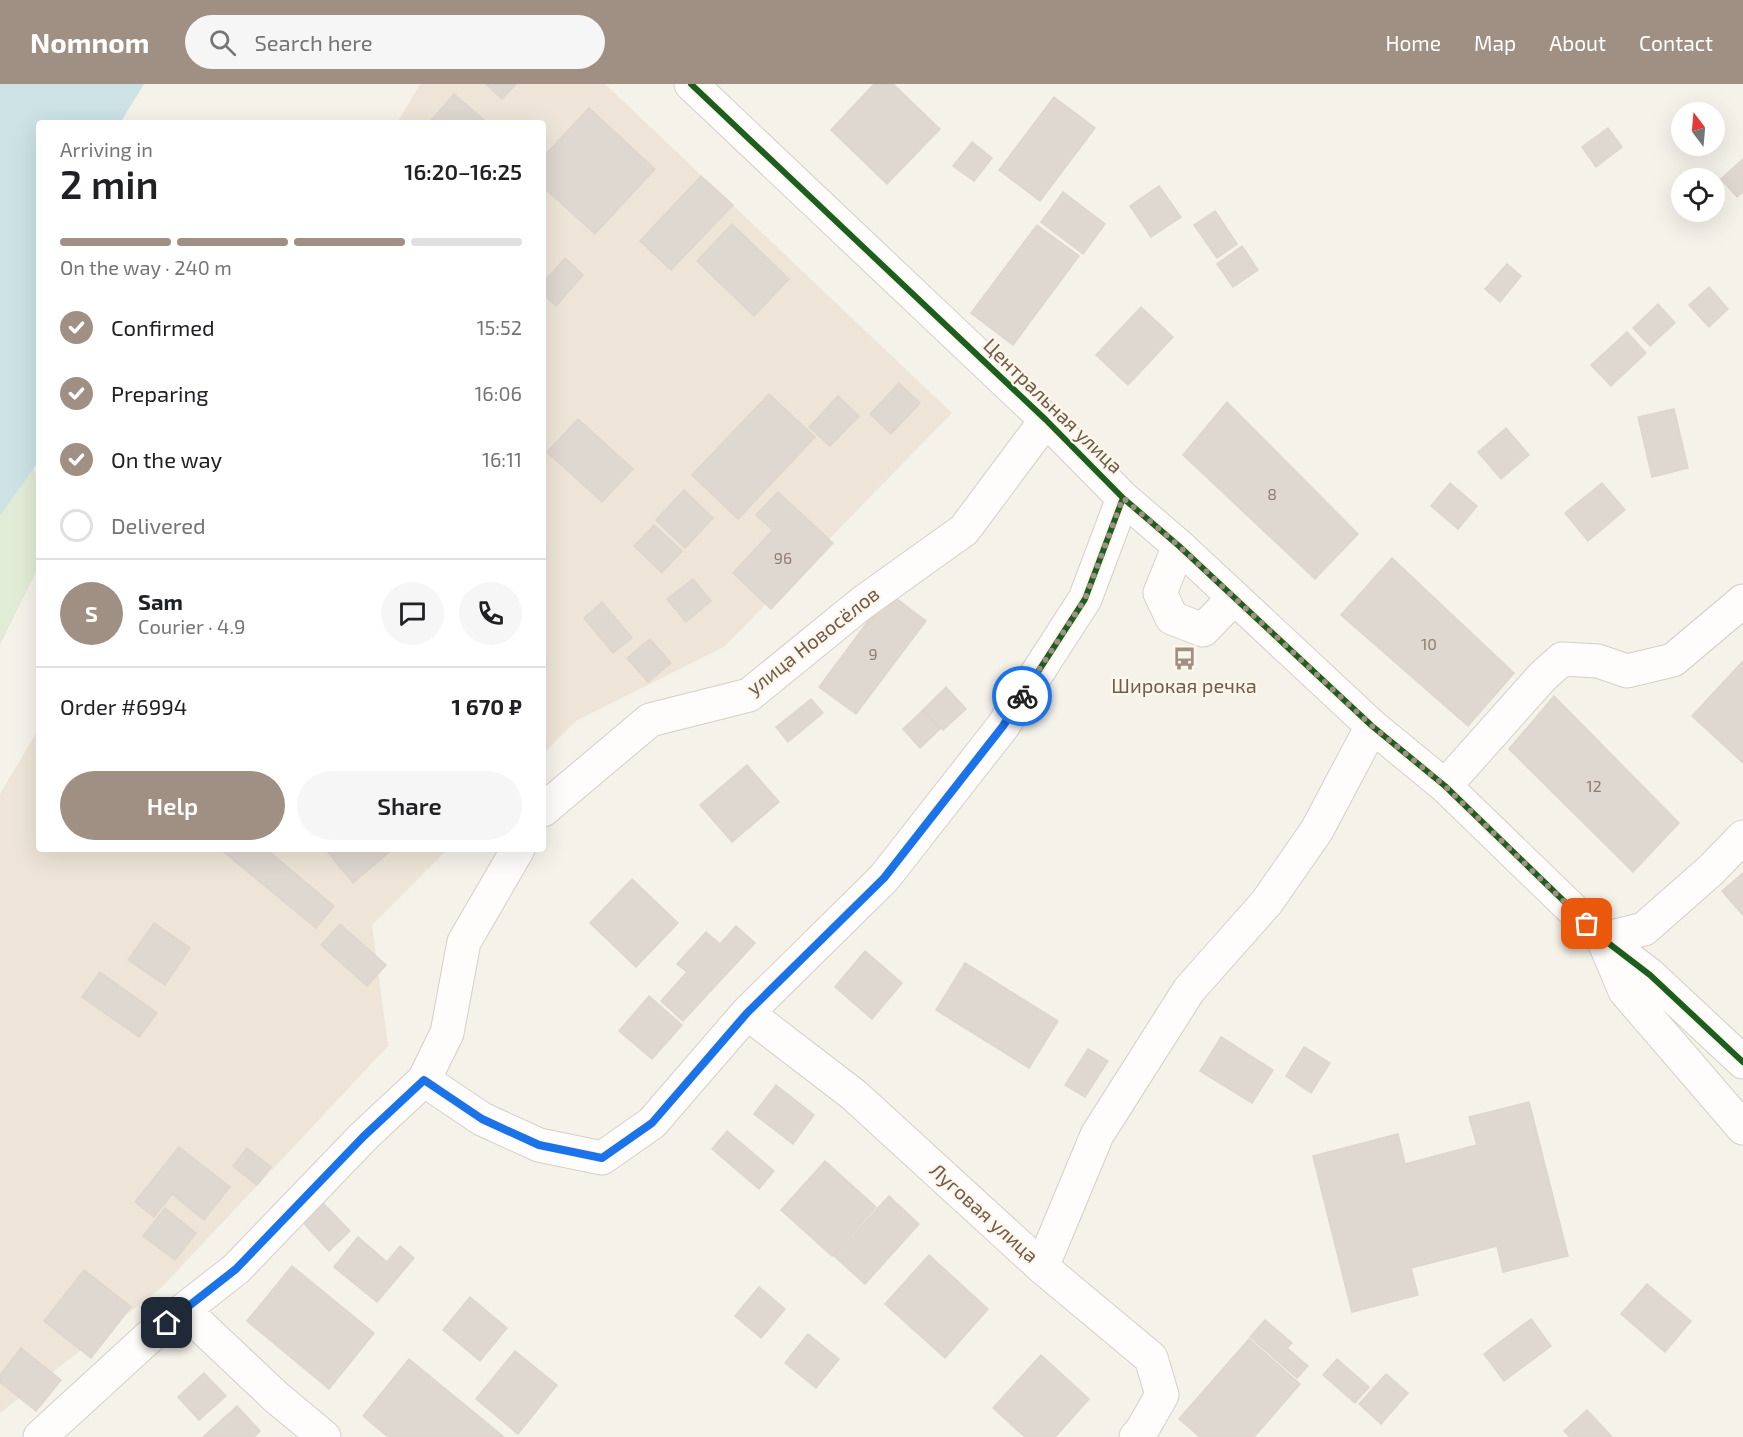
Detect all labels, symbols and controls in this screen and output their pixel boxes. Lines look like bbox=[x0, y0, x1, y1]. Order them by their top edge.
search box bbox=[185, 15, 605, 69]
text: Nomnom bbox=[30, 25, 149, 59]
icon: search bbox=[206, 26, 239, 59]
text: Search here bbox=[254, 29, 373, 55]
text: Home bbox=[1385, 30, 1441, 55]
text: Map bbox=[1474, 30, 1516, 55]
text: About bbox=[1549, 30, 1606, 55]
text: Contact bbox=[1639, 30, 1713, 55]
north arrow bbox=[1671, 102, 1725, 156]
map controls bbox=[1671, 102, 1725, 222]
text: Arriving in bbox=[60, 137, 153, 161]
text: 16:20–16:25 bbox=[404, 158, 522, 184]
text: 2 min bbox=[60, 160, 159, 207]
button: locate bbox=[1671, 168, 1725, 222]
text: On the way · 240 m bbox=[60, 255, 232, 279]
icon: check bbox=[60, 311, 93, 344]
text: Confirmed bbox=[111, 314, 215, 340]
text: 15:52 bbox=[477, 315, 522, 339]
street label: Центральная улица bbox=[978, 333, 1128, 479]
icon: check bbox=[60, 377, 93, 410]
text: Preparing bbox=[111, 380, 209, 406]
text: 16:06 bbox=[474, 381, 522, 405]
icon: check bbox=[60, 443, 93, 476]
text: On the way bbox=[111, 446, 222, 472]
text: 16:11 bbox=[482, 447, 522, 471]
house number: 8 bbox=[1267, 484, 1277, 503]
text: Delivered bbox=[111, 512, 206, 538]
house number: 96 bbox=[774, 548, 792, 567]
street label: улица Новосёлов bbox=[741, 581, 884, 700]
button: chat bbox=[381, 582, 444, 645]
button: phone bbox=[459, 582, 522, 645]
text: Sam bbox=[138, 588, 183, 614]
text: S bbox=[85, 600, 98, 626]
text: Courier · 4.9 bbox=[138, 614, 245, 638]
house number: 10 bbox=[1421, 634, 1437, 653]
house number: 9 bbox=[868, 644, 878, 663]
bus stop icon: Широкая речка bbox=[1171, 645, 1197, 671]
courier bbox=[992, 666, 1052, 726]
place label: Широкая речка bbox=[1111, 673, 1257, 697]
icon: bike bbox=[1006, 680, 1039, 713]
text: Order #6994 bbox=[60, 693, 187, 719]
text: 1 670 ₽ bbox=[452, 693, 522, 719]
button: Help bbox=[60, 771, 285, 840]
button: Share bbox=[297, 771, 522, 840]
house number: 12 bbox=[1586, 776, 1602, 795]
pin bbox=[1561, 898, 1612, 949]
icon: bag bbox=[1570, 907, 1603, 940]
street label: Луговая улица bbox=[925, 1157, 1044, 1268]
pin bbox=[141, 1297, 192, 1348]
icon: home bbox=[150, 1306, 183, 1339]

